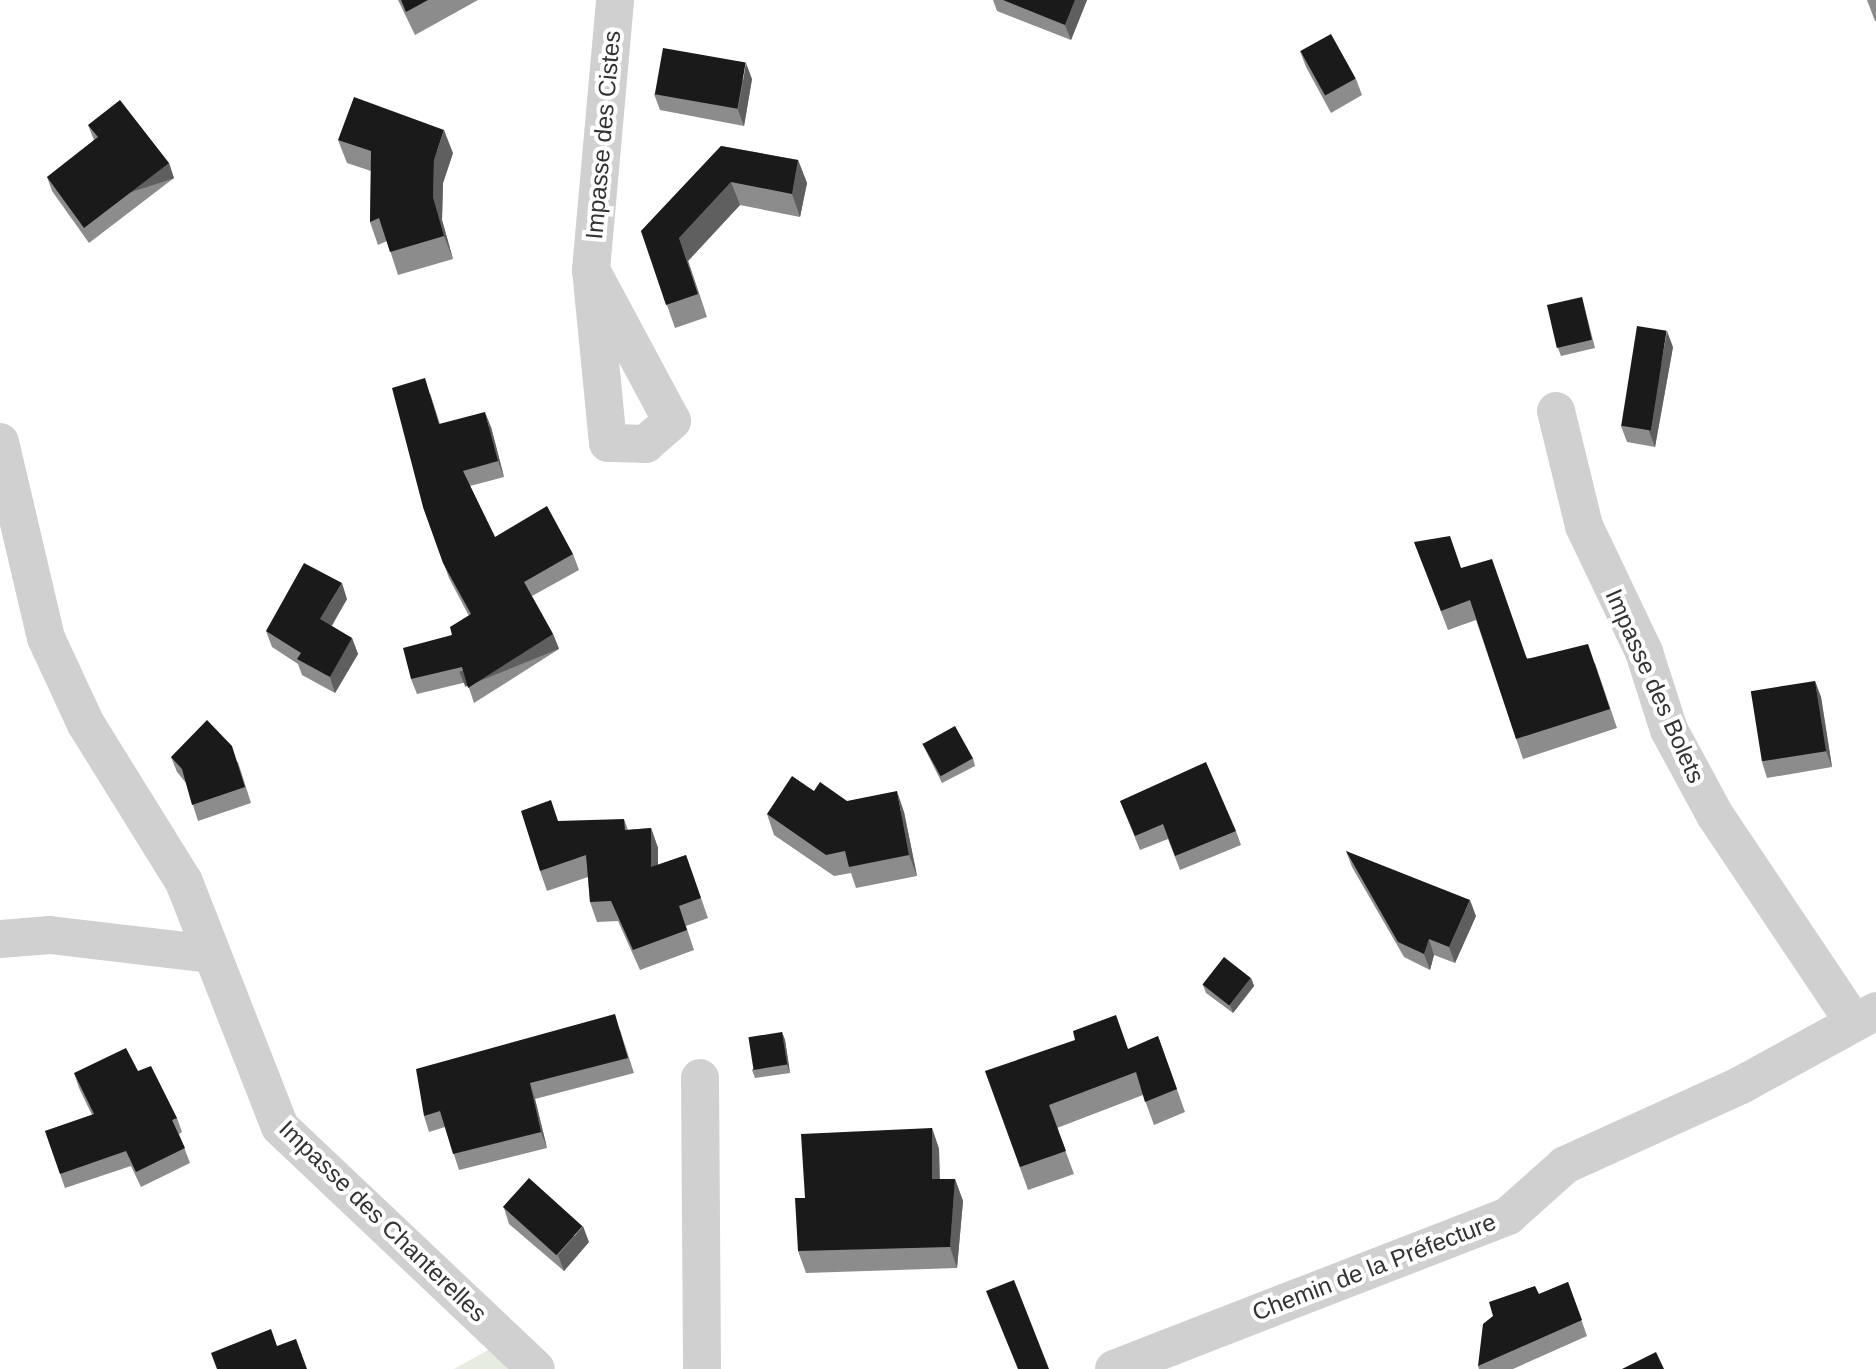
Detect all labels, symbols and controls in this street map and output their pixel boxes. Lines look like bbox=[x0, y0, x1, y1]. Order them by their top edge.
street label: Impasse des Cistes bbox=[580, 29, 626, 241]
street label: Impasse des Bolets bbox=[1599, 584, 1711, 788]
street label: Impasse des Chanterelles bbox=[273, 1114, 493, 1328]
street label: Chemin de la Préfecture bbox=[1248, 1207, 1500, 1327]

